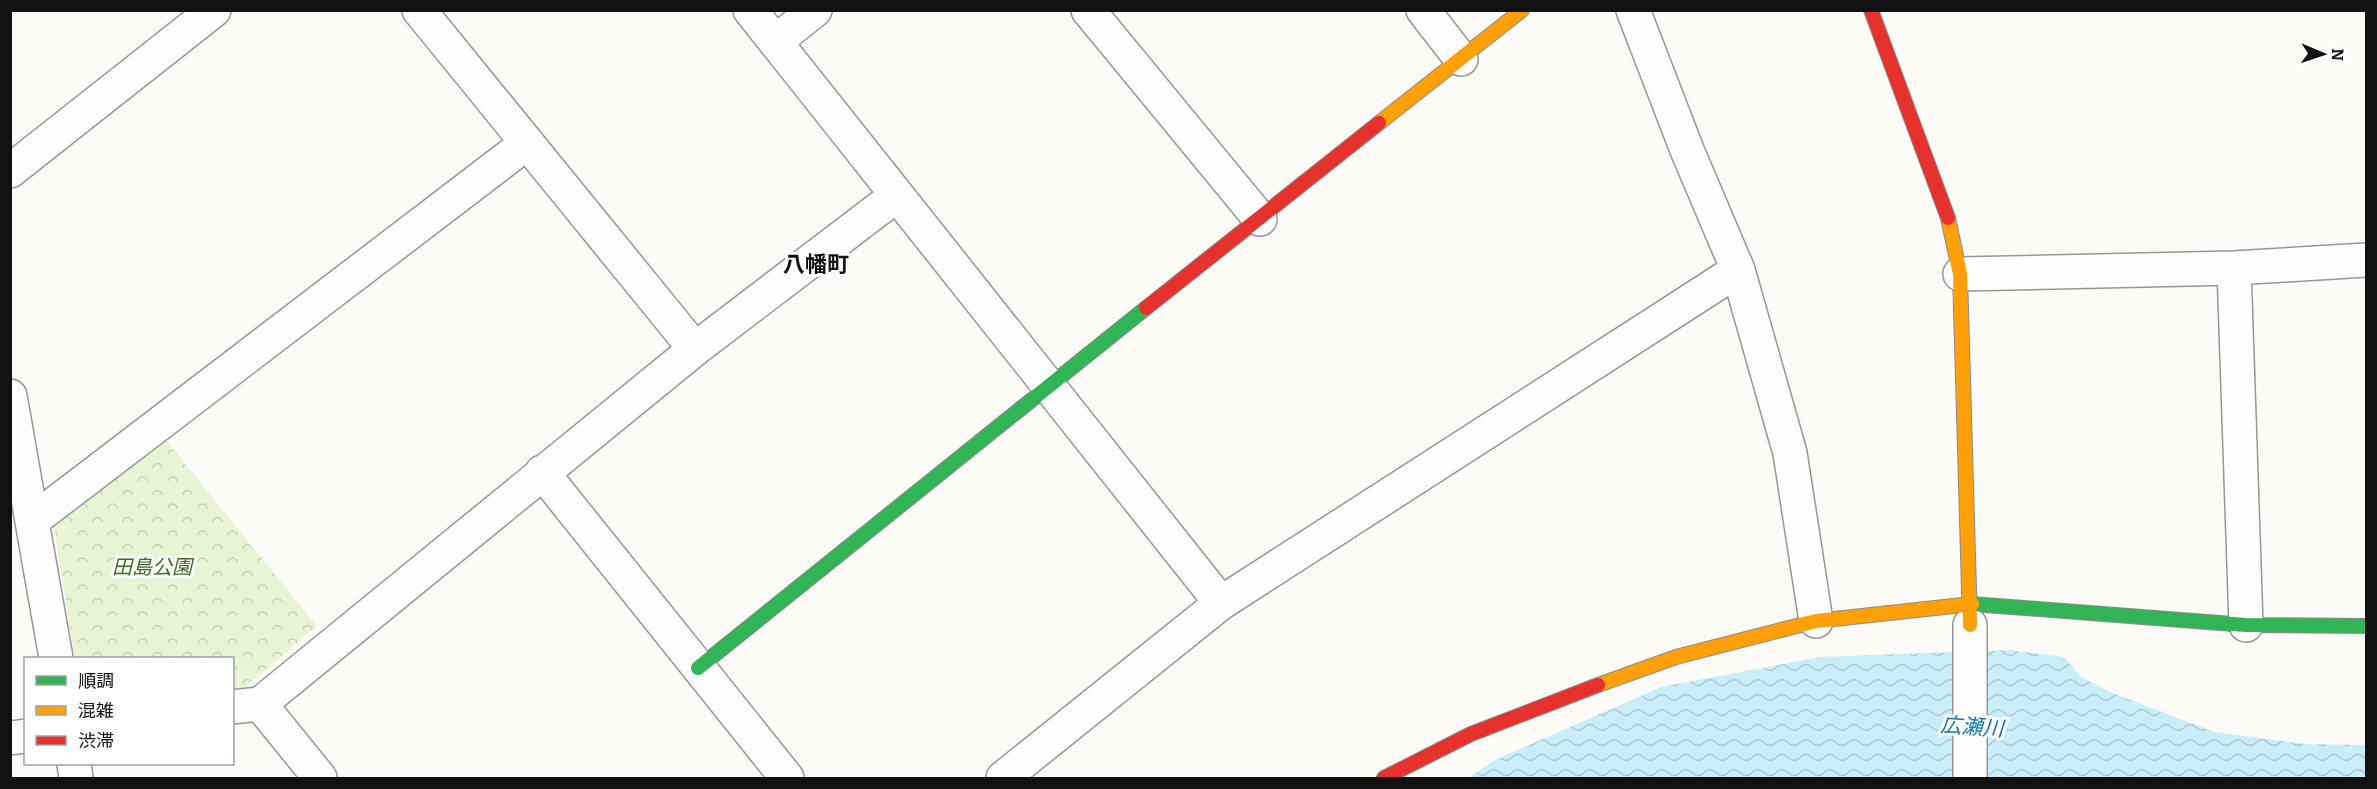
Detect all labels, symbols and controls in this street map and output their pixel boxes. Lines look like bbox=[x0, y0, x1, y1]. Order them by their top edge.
north arrow bbox=[2293, 24, 2353, 84]
text: N bbox=[2328, 48, 2347, 61]
district label: 八幡町 bbox=[783, 251, 849, 278]
park label: 田島公園 bbox=[112, 555, 195, 579]
legend bbox=[24, 657, 234, 765]
text: 順調 bbox=[78, 670, 114, 692]
text: 混雑 bbox=[78, 700, 114, 722]
water label: 広瀬川 bbox=[1940, 712, 2006, 742]
text: 渋滞 bbox=[78, 730, 114, 752]

